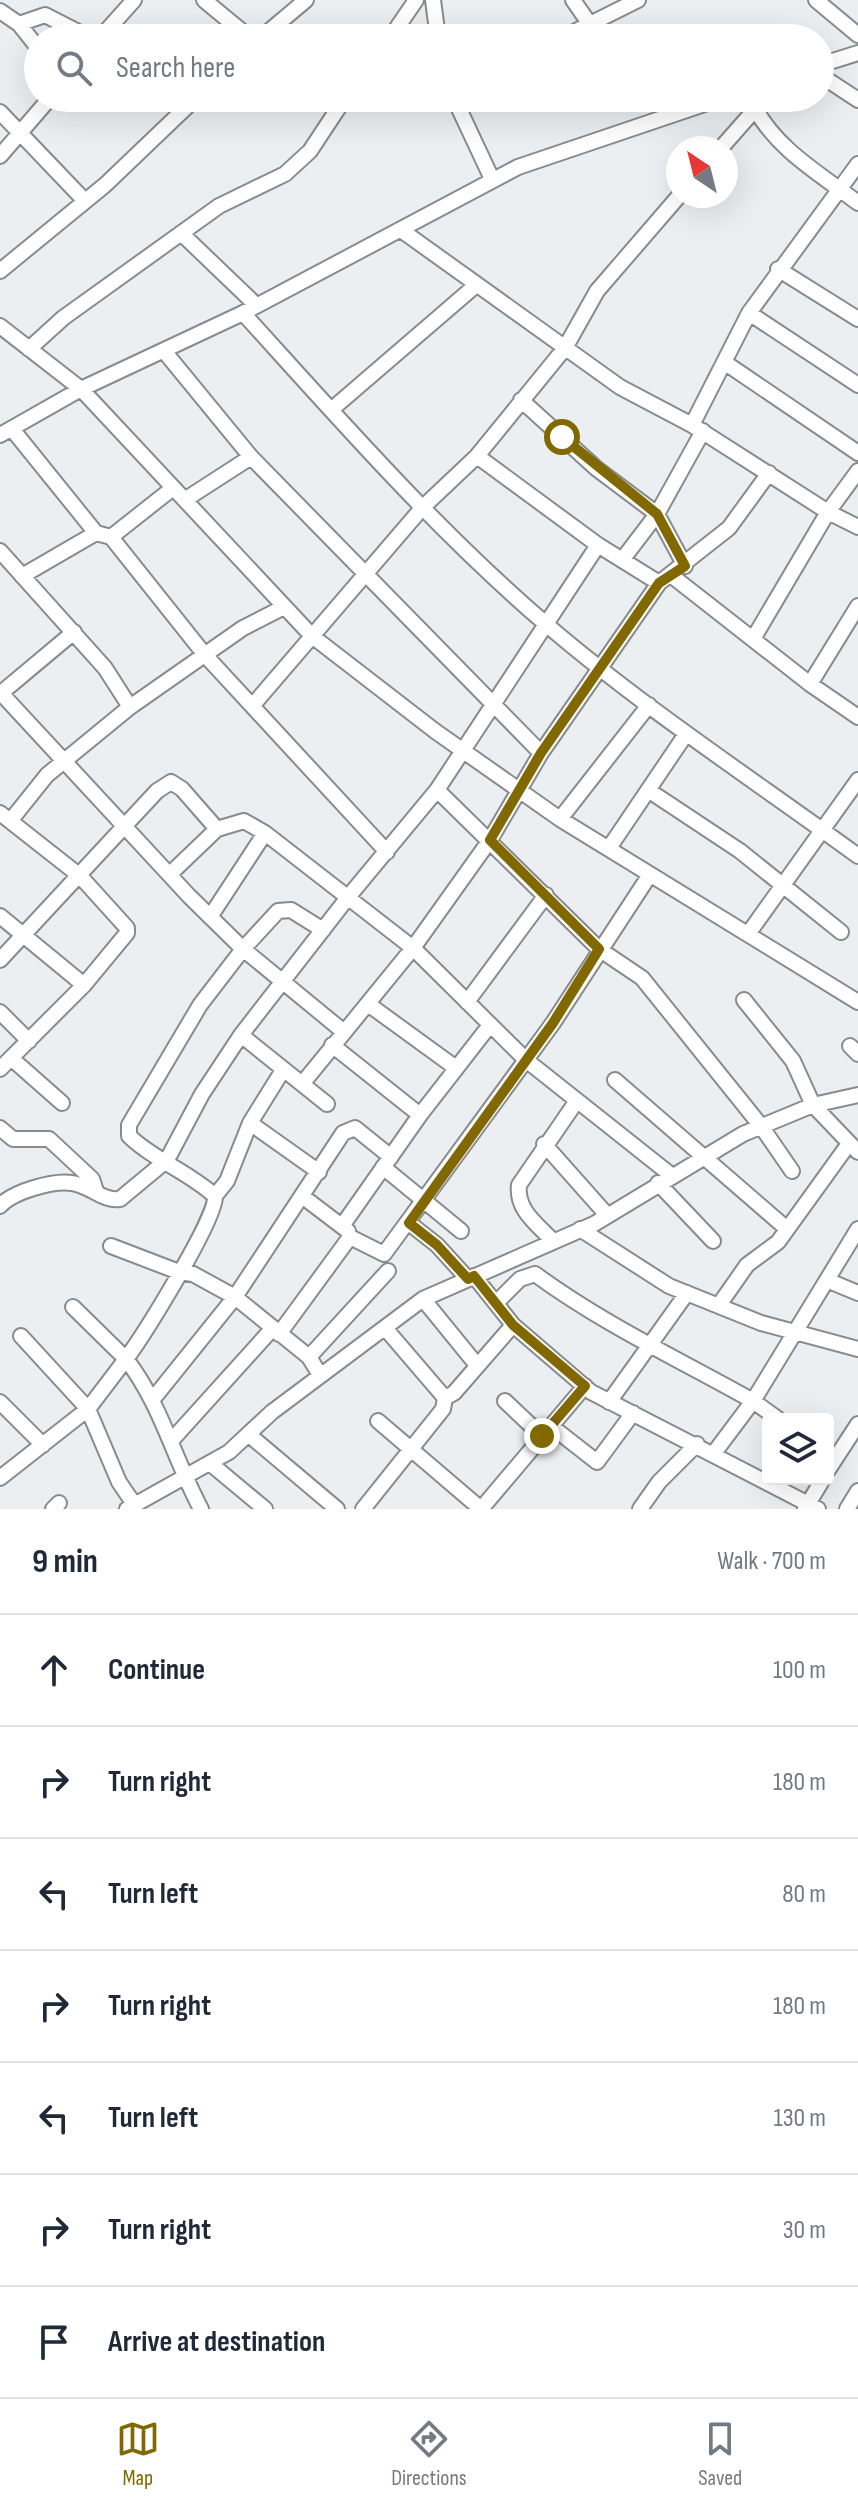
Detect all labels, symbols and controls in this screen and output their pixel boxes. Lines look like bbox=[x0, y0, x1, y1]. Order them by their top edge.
search box bbox=[24, 24, 834, 112]
icon: search bbox=[52, 46, 96, 90]
text: Search here bbox=[116, 50, 235, 86]
north arrow bbox=[666, 136, 738, 208]
route start bbox=[544, 419, 580, 455]
map controls bbox=[762, 1413, 834, 1485]
button: layers bbox=[762, 1413, 834, 1485]
route end bbox=[524, 1418, 560, 1454]
text: 9 min bbox=[32, 1541, 98, 1582]
text: Walk · 700 m bbox=[717, 1546, 826, 1577]
icon: ahead bbox=[32, 1648, 76, 1692]
text: Continue bbox=[108, 1652, 205, 1688]
text: 100 m bbox=[773, 1655, 826, 1686]
icon: right bbox=[32, 1760, 76, 1804]
text: Turn right bbox=[108, 1764, 211, 1800]
text: 180 m bbox=[773, 1767, 826, 1798]
icon: left bbox=[32, 1872, 76, 1916]
text: Turn left bbox=[108, 1876, 198, 1912]
text: 80 m bbox=[782, 1879, 826, 1910]
icon: right bbox=[32, 1984, 76, 2028]
text: Turn right bbox=[108, 1988, 211, 2024]
text: 180 m bbox=[773, 1991, 826, 2022]
icon: left bbox=[32, 2096, 76, 2140]
text: Turn left bbox=[108, 2100, 198, 2136]
text: 130 m bbox=[774, 2103, 826, 2134]
icon: right bbox=[32, 2208, 76, 2252]
text: Turn right bbox=[108, 2212, 211, 2248]
text: 30 m bbox=[783, 2215, 826, 2246]
icon: arrive bbox=[32, 2320, 76, 2364]
text: Arrive at destination bbox=[108, 2324, 325, 2360]
tab: Map bbox=[116, 2417, 160, 2492]
tab: Directions bbox=[391, 2417, 467, 2492]
tab: Saved bbox=[698, 2417, 742, 2492]

